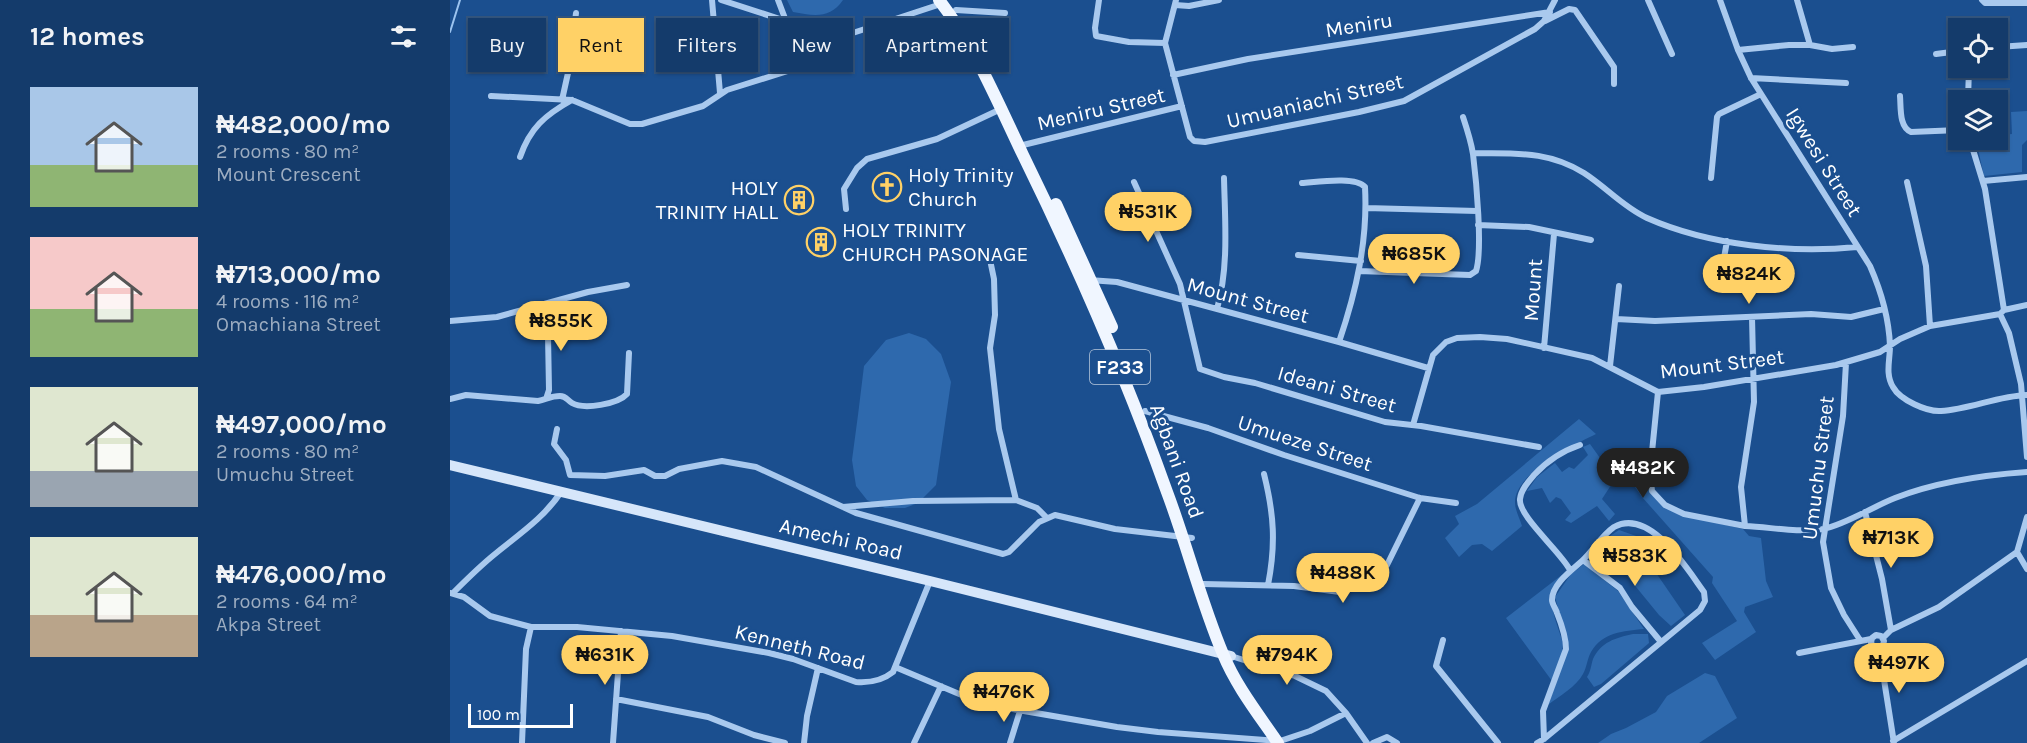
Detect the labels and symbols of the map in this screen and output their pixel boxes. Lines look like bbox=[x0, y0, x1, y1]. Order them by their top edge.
street label: Meniru bbox=[1324, 8, 1394, 42]
street label: Umuaniachi Street bbox=[1224, 69, 1406, 133]
street label: Meniru Street bbox=[1035, 83, 1167, 135]
street label: Igwesi Street bbox=[1781, 103, 1867, 221]
place label: Holy Trinity Church bbox=[908, 163, 1014, 211]
church icon: Holy Trinity Church bbox=[871, 171, 903, 203]
place label: HOLY TRINITY HALL bbox=[656, 176, 778, 224]
building icon: HOLY TRINITY HALL bbox=[783, 184, 815, 216]
pin: ₦531K bbox=[1106, 192, 1190, 243]
place label: HOLY TRINITY CHURCH PASONAGE bbox=[842, 218, 1028, 266]
building icon: HOLY TRINITY CHURCH PASONAGE bbox=[805, 226, 837, 258]
pin: ₦685K bbox=[1372, 234, 1456, 285]
pin: ₦824K bbox=[1707, 254, 1791, 305]
street label: Mount bbox=[1519, 258, 1547, 322]
street label: Mount Street bbox=[1184, 272, 1312, 328]
pin: ₦855K bbox=[519, 301, 603, 352]
street label: Mount Street bbox=[1658, 344, 1786, 384]
road number: F233 bbox=[1090, 350, 1150, 384]
street label: Ideani Street bbox=[1275, 361, 1399, 417]
street label: Umuchu Street bbox=[1797, 395, 1839, 541]
street label: Agbani Road bbox=[1145, 400, 1209, 522]
street label: Umueze Street bbox=[1235, 410, 1375, 476]
pin: ₦482K bbox=[1601, 448, 1685, 499]
street label: Amechi Road bbox=[777, 513, 905, 565]
pin: ₦713K bbox=[1849, 518, 1933, 569]
pin: ₦583K bbox=[1593, 536, 1677, 587]
pin: ₦488K bbox=[1301, 553, 1385, 604]
street label: Kenneth Road bbox=[732, 619, 868, 675]
pin: ₦631K bbox=[563, 635, 647, 686]
pin: ₦794K bbox=[1245, 635, 1329, 686]
pin: ₦497K bbox=[1857, 643, 1941, 694]
pin: ₦476K bbox=[962, 672, 1046, 723]
scale bar bbox=[468, 701, 573, 728]

